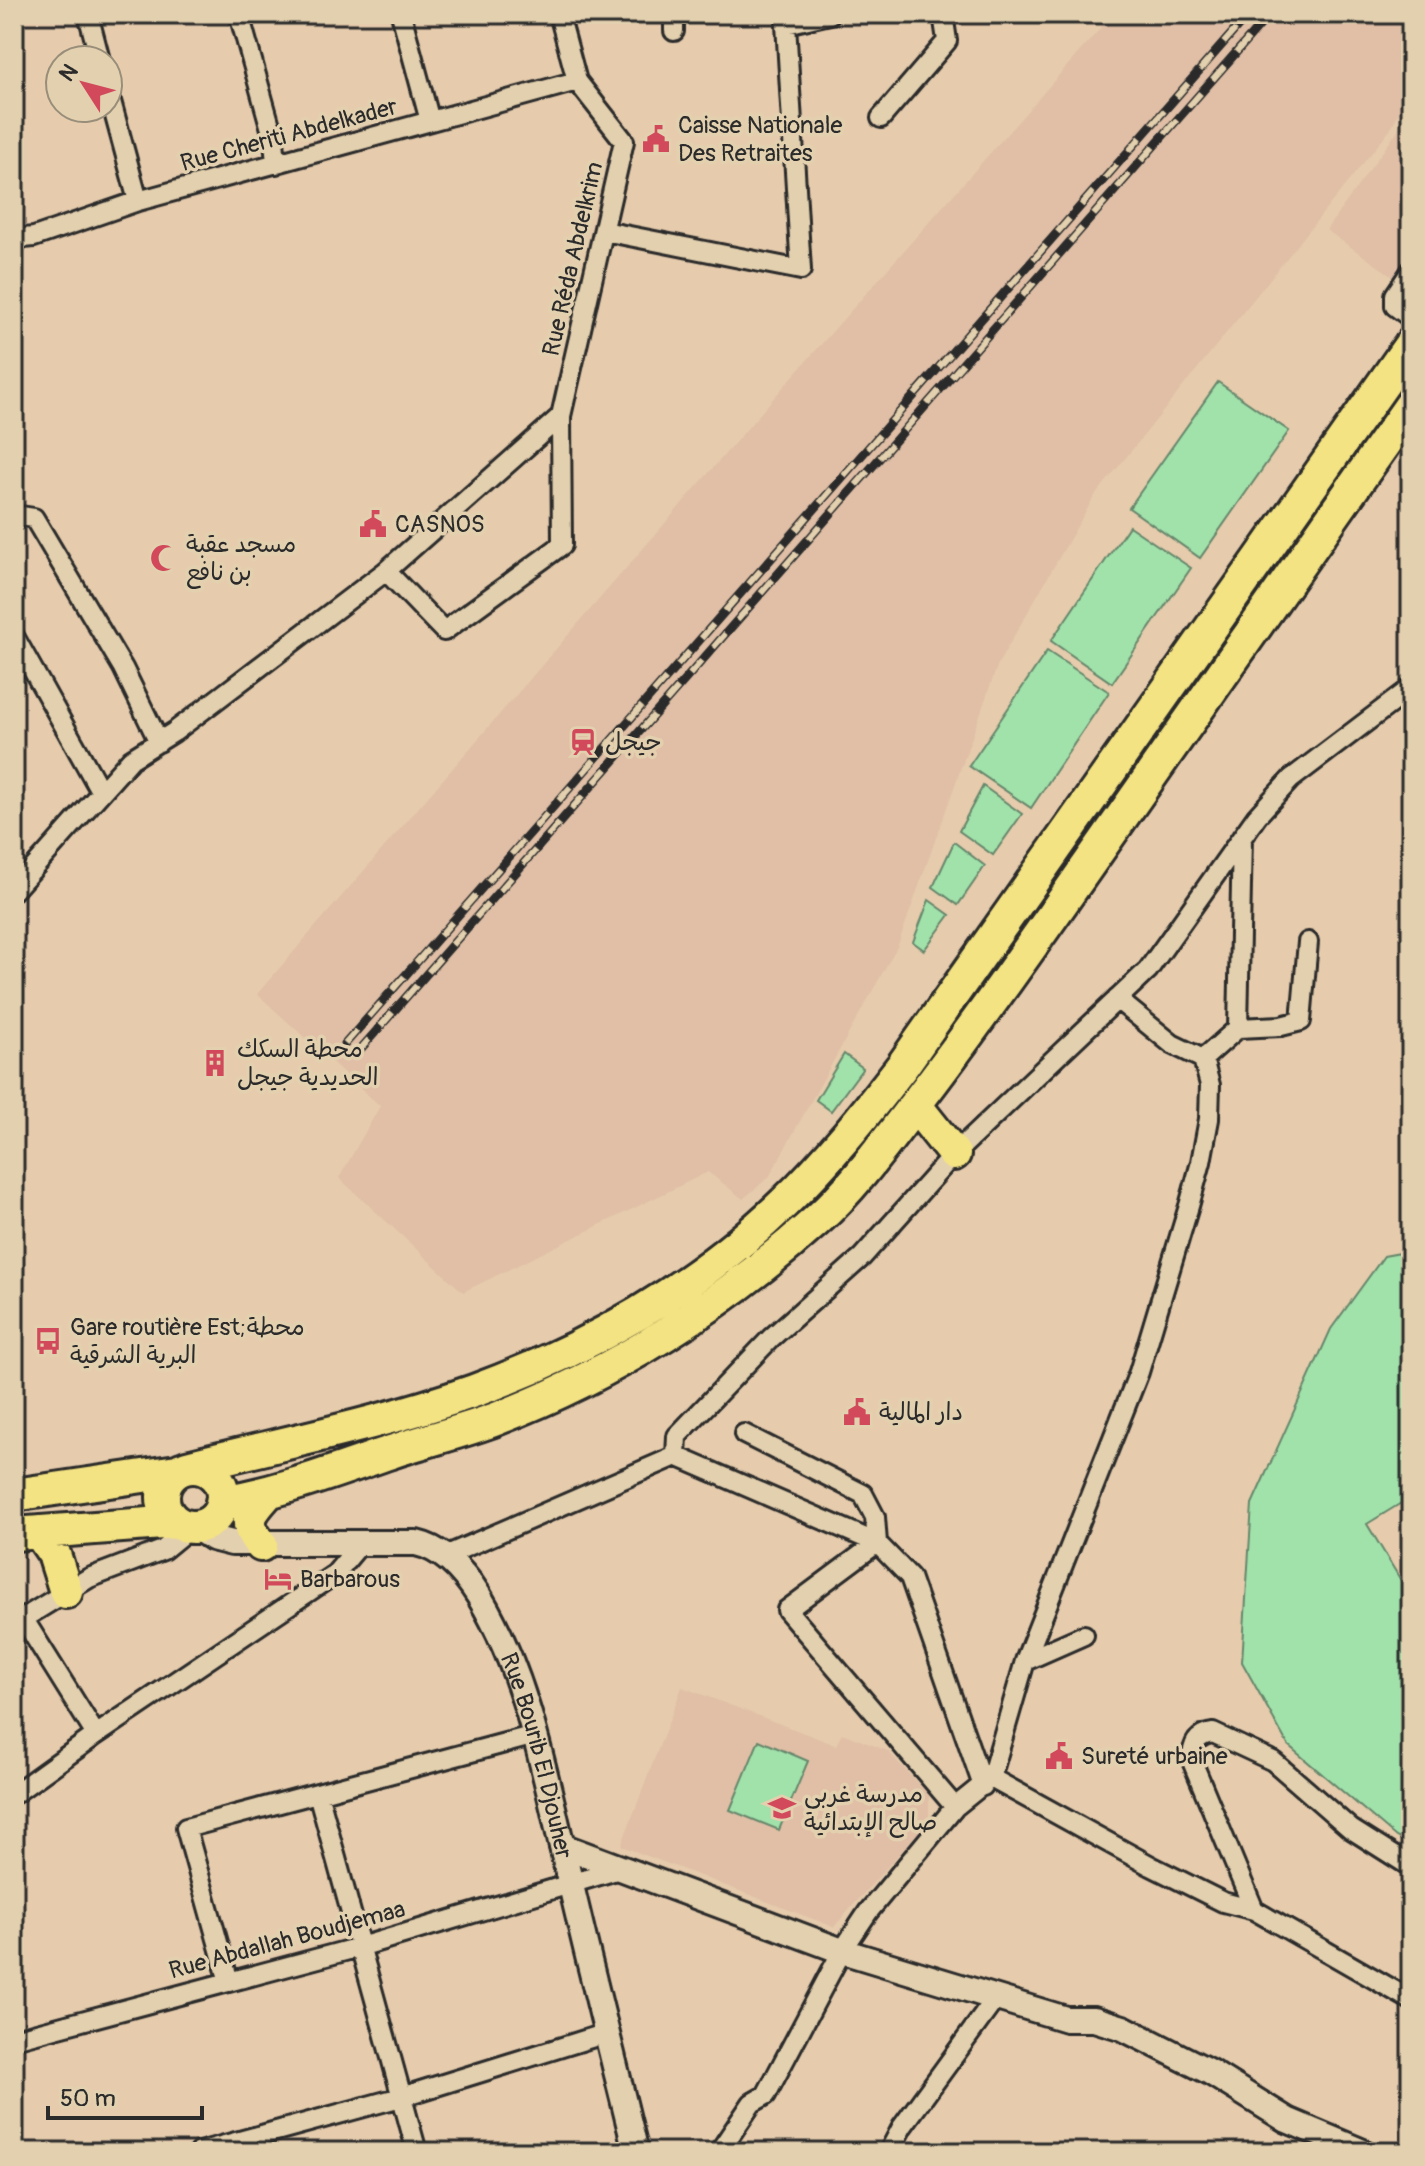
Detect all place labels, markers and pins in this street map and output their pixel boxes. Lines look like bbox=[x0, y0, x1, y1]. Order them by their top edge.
place label: Caisse Nationale Des Retraites bbox=[678, 111, 842, 168]
public building icon: Caisse Nationale Des Retraites bbox=[641, 124, 671, 154]
public building icon: CASNOS bbox=[358, 509, 388, 539]
place label: CASNOS bbox=[395, 510, 485, 539]
place label: مسجد عقبة بن نافع bbox=[186, 530, 296, 589]
mosque icon: مسجد عقبة بن نافع bbox=[149, 543, 179, 573]
station icon: جيجل bbox=[568, 727, 598, 757]
place label: جيجل bbox=[605, 728, 662, 757]
place label: محطة السكك الحديدية جيجل bbox=[237, 1035, 378, 1092]
building icon: محطة السكك الحديدية جيجل bbox=[200, 1048, 230, 1078]
place label: Gare routière Est;محطة البرية الشرقية bbox=[70, 1313, 305, 1370]
bus stop icon: Gare routière Est;محطة البرية الشرقية bbox=[33, 1326, 63, 1356]
public building icon: دار المالية bbox=[842, 1397, 872, 1427]
place label: دار المالية bbox=[879, 1398, 963, 1427]
hotel icon: Barbarous bbox=[263, 1564, 293, 1594]
place label: Barbarous bbox=[300, 1565, 400, 1594]
public building icon: Sureté urbaine bbox=[1044, 1741, 1074, 1771]
place label: Sureté urbaine bbox=[1081, 1742, 1228, 1771]
place label: مدرسة غربي صالح الإبتدائية bbox=[804, 1780, 937, 1838]
school or university icon: مدرسة غربي صالح الإبتدائية bbox=[767, 1793, 797, 1823]

